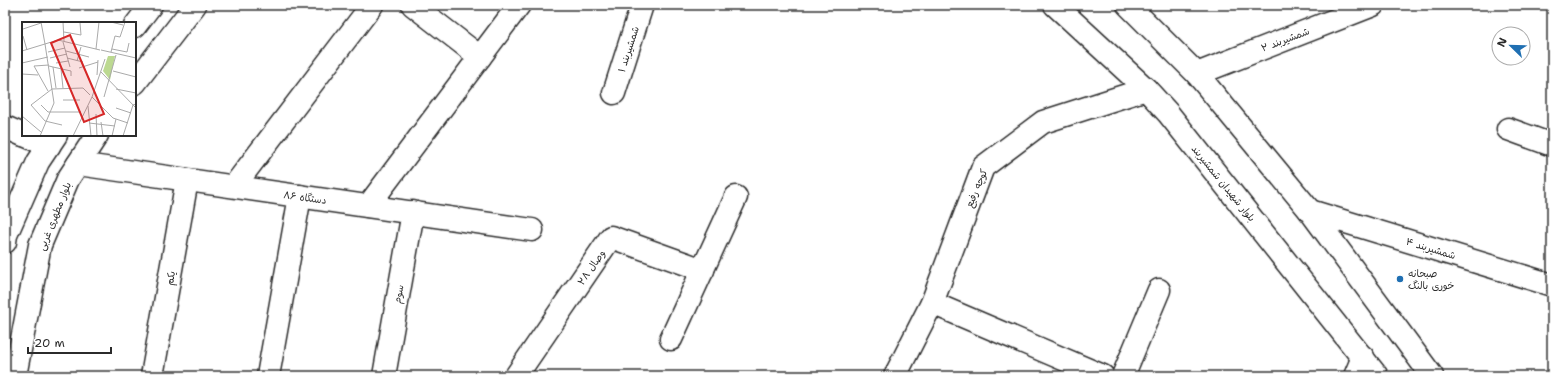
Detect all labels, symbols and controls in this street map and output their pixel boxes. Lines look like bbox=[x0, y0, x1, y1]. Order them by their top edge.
inset map bbox=[22, 22, 136, 136]
street label: شمشیربند ۱ bbox=[615, 24, 642, 74]
street label: شمشیربند ۲ bbox=[1259, 24, 1311, 55]
north arrow bbox=[1491, 26, 1531, 66]
text: N bbox=[1494, 35, 1511, 49]
street label: بلوار شهیدان شمشیربند bbox=[1189, 142, 1259, 224]
street label: کوچه رفیع bbox=[963, 167, 991, 210]
street label: بلوار مطهری غربی bbox=[35, 180, 75, 253]
street label: دستگاه ۸۶ bbox=[283, 188, 327, 207]
street label: شمشیربند ۴ bbox=[1404, 235, 1458, 262]
street label: وصال ۲۸ bbox=[574, 247, 608, 288]
place label: صبحانه خوری بالنگ bbox=[1408, 267, 1455, 292]
street label: یکم bbox=[163, 270, 179, 286]
marker: صبحانه خوری بالنگ bbox=[1395, 274, 1405, 284]
street label: سوم bbox=[390, 283, 408, 305]
scale bar bbox=[28, 329, 111, 355]
text: 20 m bbox=[34, 335, 65, 351]

